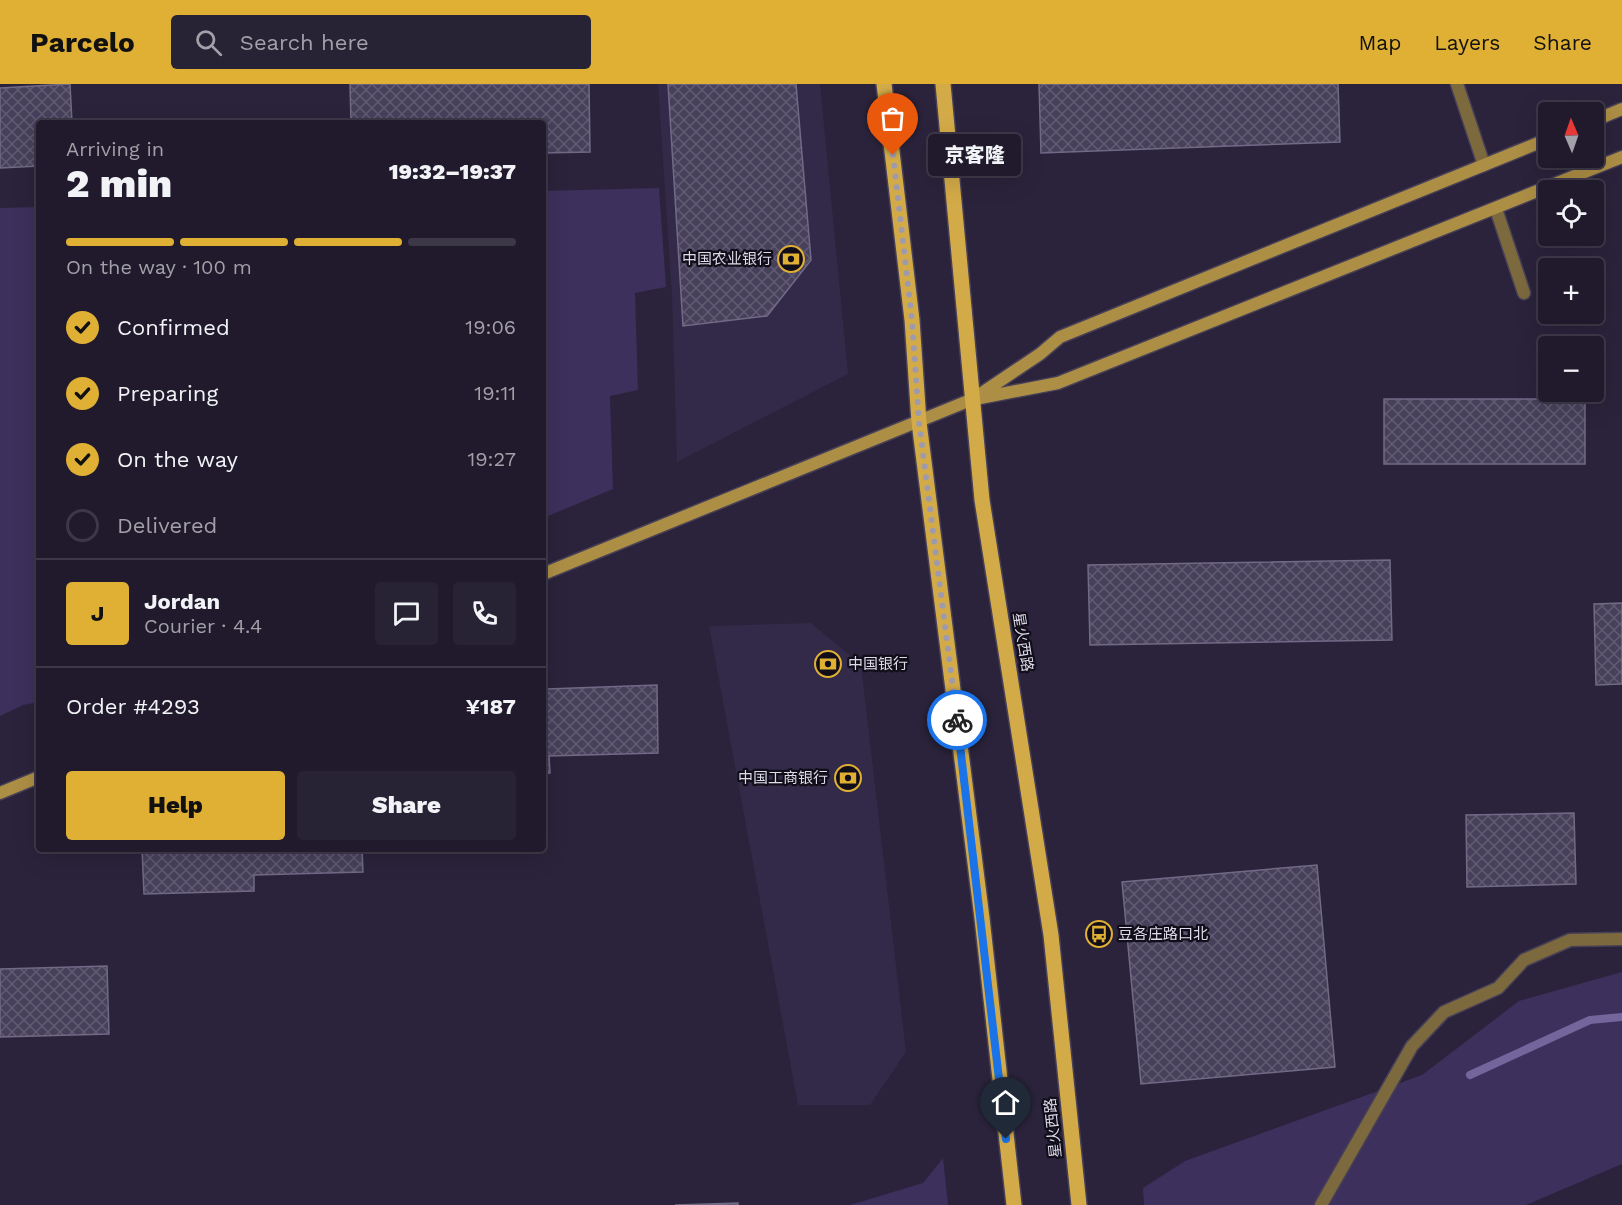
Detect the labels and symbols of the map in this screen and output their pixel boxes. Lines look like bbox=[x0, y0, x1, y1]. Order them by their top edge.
pin bbox=[867, 93, 918, 155]
north arrow bbox=[1538, 102, 1604, 168]
callout: 京客隆 bbox=[929, 134, 1022, 176]
bank icon: 中国农业银行 bbox=[776, 244, 806, 274]
place label: 中国农业银行 bbox=[682, 250, 772, 268]
street label: 星火西路 bbox=[1009, 611, 1037, 673]
bank icon: 中国银行 bbox=[813, 649, 843, 679]
place label: 中国银行 bbox=[848, 655, 908, 673]
courier bbox=[927, 690, 987, 750]
bank icon: 中国工商银行 bbox=[833, 763, 863, 793]
place label: 中国工商银行 bbox=[738, 769, 828, 787]
bus stop icon: 豆各庄路口北 bbox=[1084, 919, 1114, 949]
place label: 豆各庄路口北 bbox=[1118, 925, 1208, 943]
pin bbox=[980, 1077, 1031, 1139]
street label: 星火西路 bbox=[1041, 1097, 1065, 1159]

